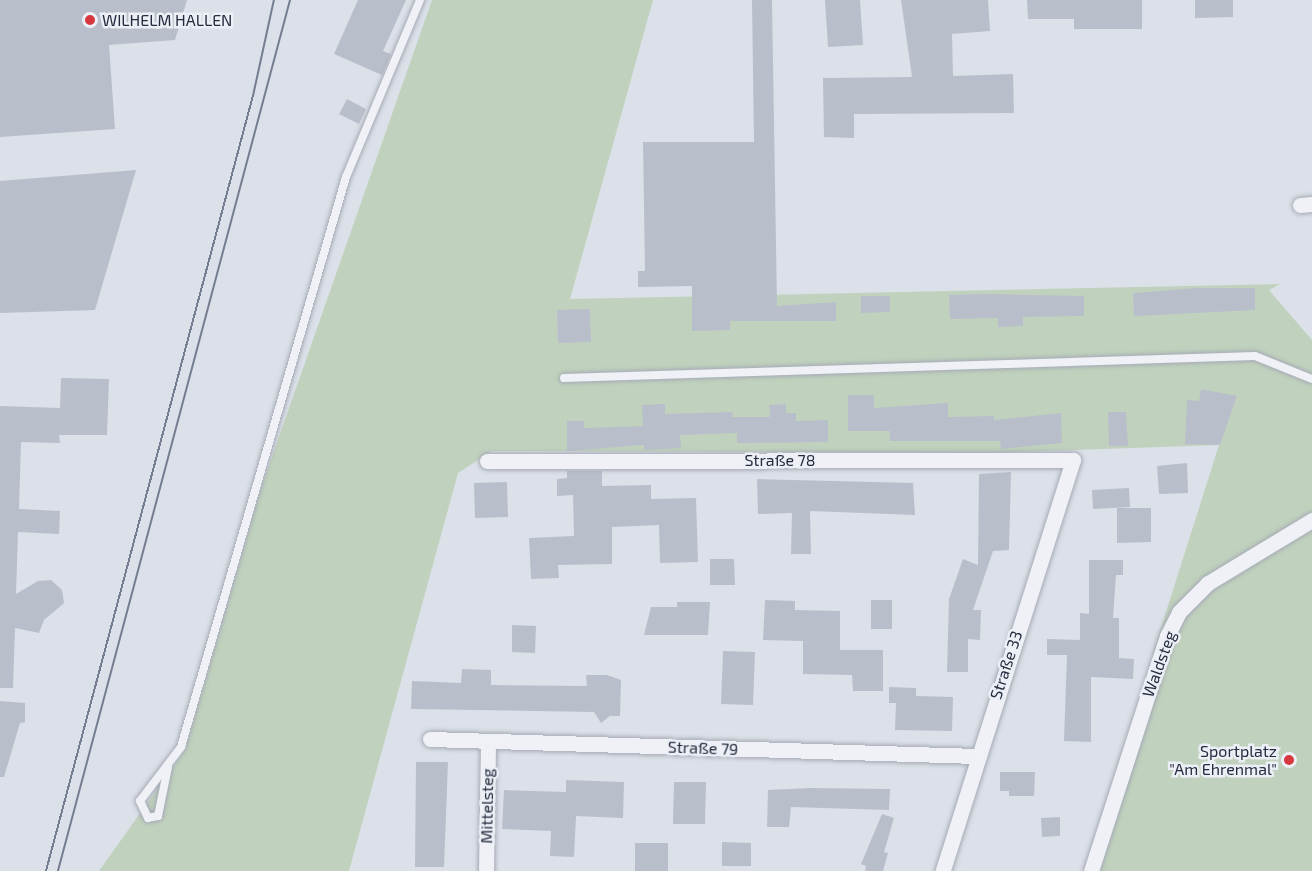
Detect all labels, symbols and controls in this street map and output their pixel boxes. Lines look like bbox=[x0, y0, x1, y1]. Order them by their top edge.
place label: WILHELM HALLEN bbox=[102, 10, 232, 30]
marker: WILHELM HALLEN bbox=[83, 13, 97, 27]
street label: Straße 78 bbox=[744, 450, 816, 470]
street label: Straße 33 bbox=[986, 628, 1026, 702]
street label: Waldsteg bbox=[1138, 628, 1180, 700]
street label: Straße 79 bbox=[667, 737, 739, 759]
place label: Sportplatz "Am Ehrenmal" bbox=[1169, 741, 1277, 779]
marker: Sportplatz "Am Ehrenmal" bbox=[1282, 753, 1296, 767]
street label: Mittelsteg bbox=[477, 768, 497, 844]

